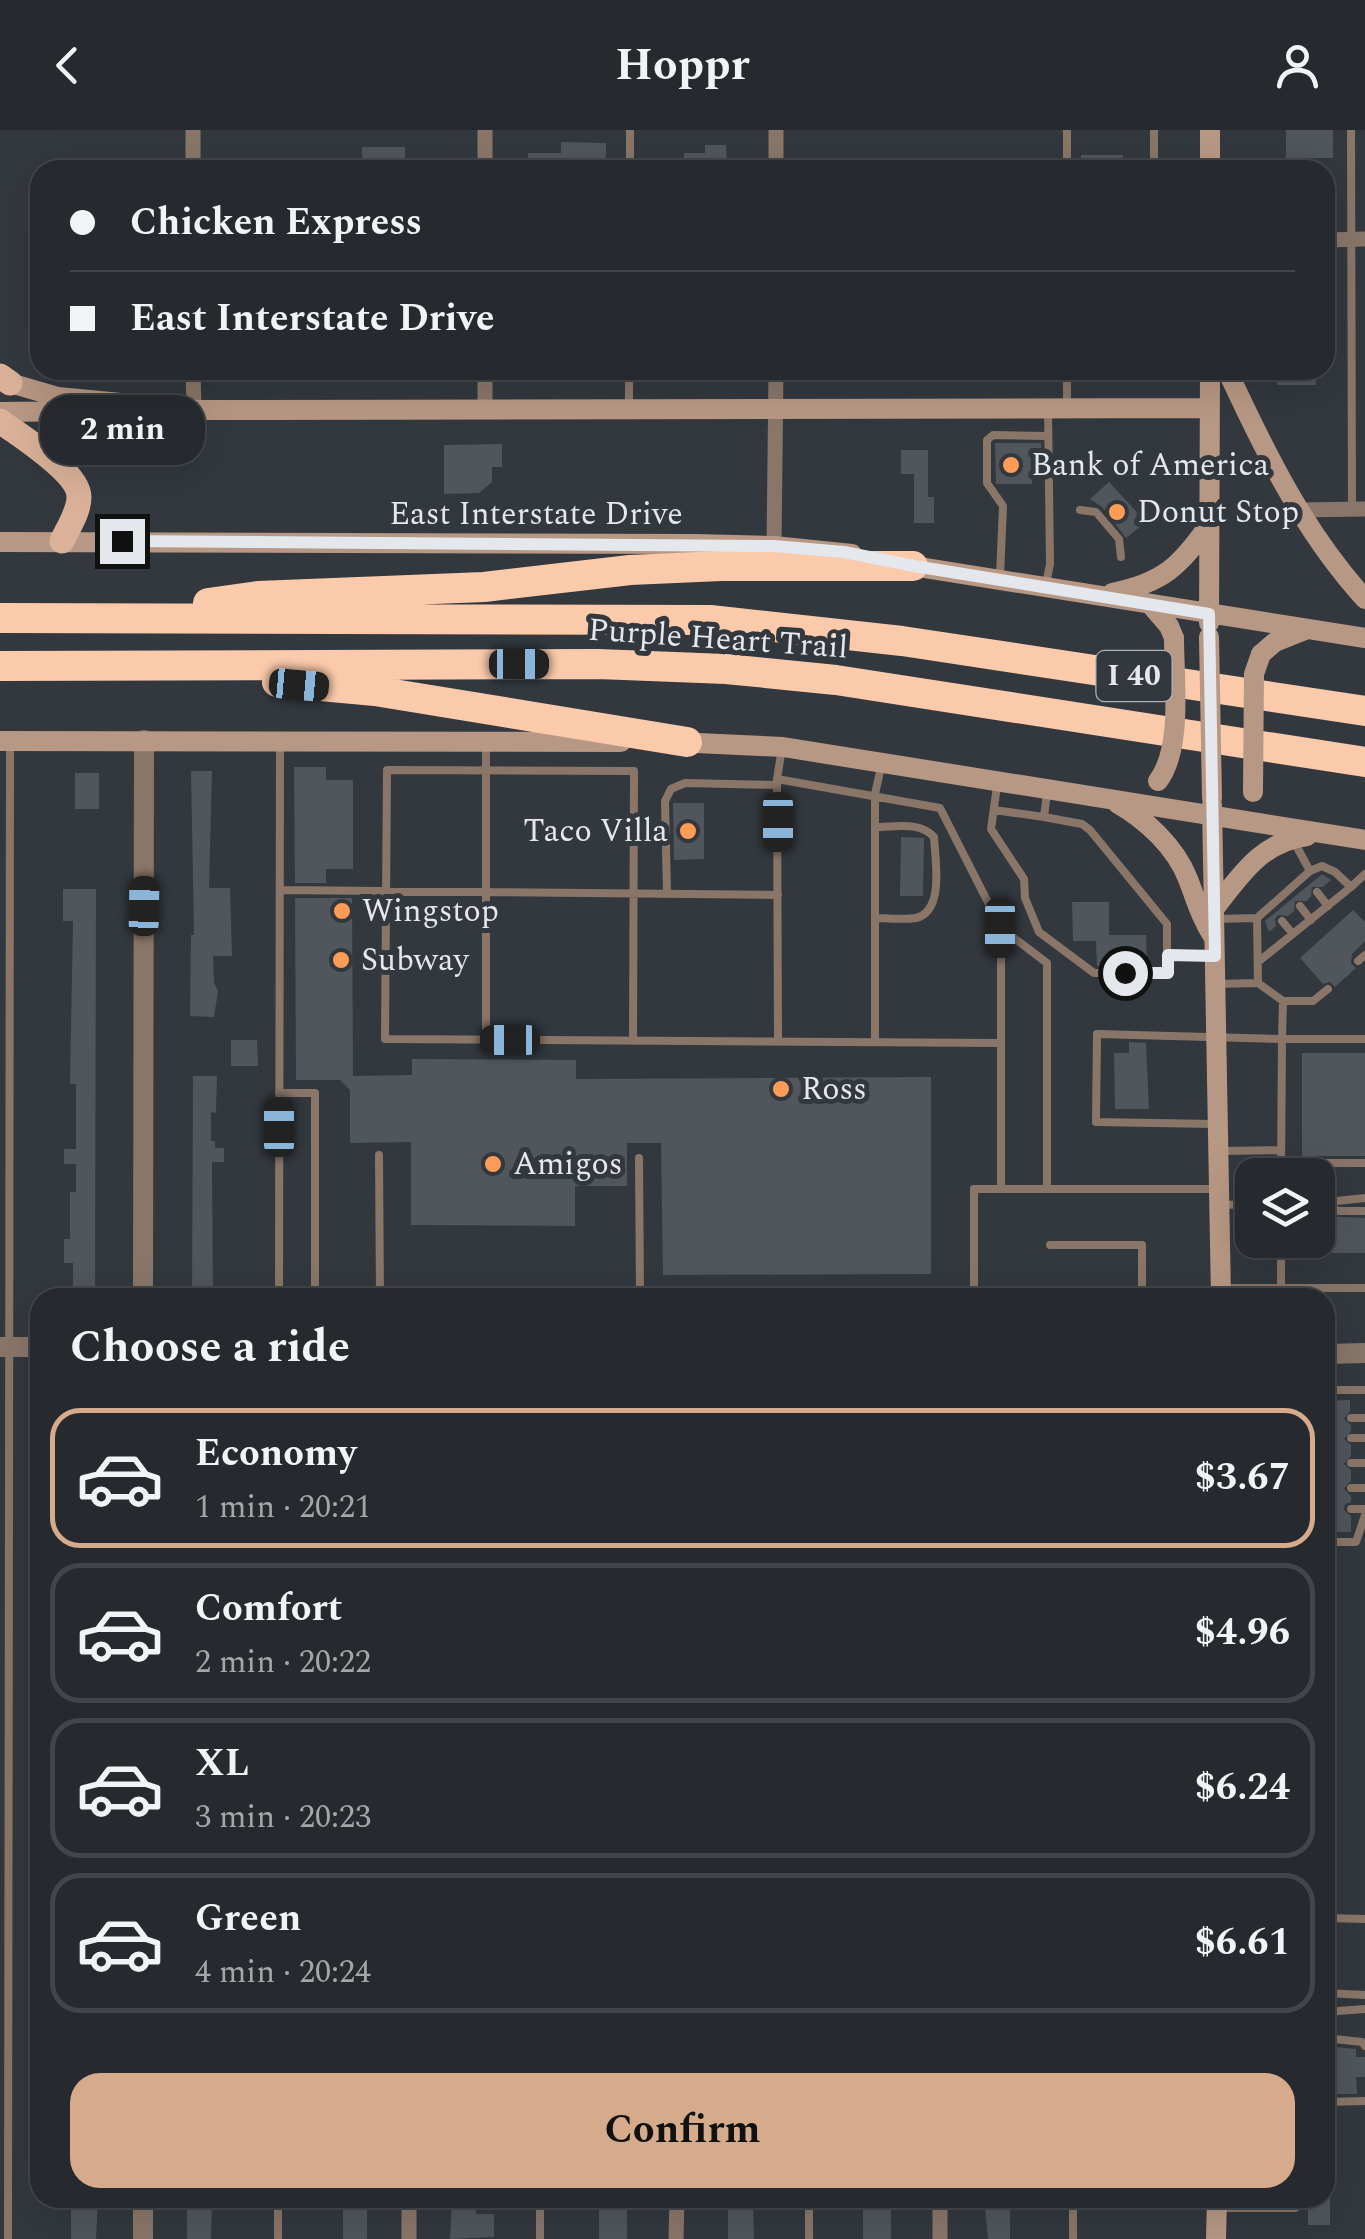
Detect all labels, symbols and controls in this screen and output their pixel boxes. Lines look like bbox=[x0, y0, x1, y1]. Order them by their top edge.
text: Hoppr bbox=[615, 31, 750, 100]
icon: back bbox=[40, 38, 95, 93]
icon: person bbox=[1270, 38, 1325, 93]
text: Chicken Express bbox=[130, 194, 422, 252]
text: East Interstate Drive bbox=[130, 290, 495, 348]
callout: 2 min bbox=[39, 396, 204, 466]
text: 2 min bbox=[80, 405, 165, 454]
place label: Bank of America bbox=[1031, 441, 1269, 490]
marker: Bank of America bbox=[1000, 454, 1022, 476]
place label: Donut Stop bbox=[1137, 488, 1299, 537]
street label: East Interstate Drive bbox=[389, 490, 683, 539]
marker: Donut Stop bbox=[1106, 501, 1128, 523]
route end bbox=[100, 519, 145, 564]
street label: Purple Heart Trail bbox=[587, 605, 849, 673]
car bbox=[489, 649, 549, 679]
road number: I 40 bbox=[1096, 651, 1172, 701]
car bbox=[268, 667, 330, 703]
car bbox=[763, 792, 793, 852]
place label: Taco Villa bbox=[523, 807, 668, 856]
marker: Taco Villa bbox=[677, 820, 699, 842]
car bbox=[128, 876, 160, 936]
place label: Wingstop bbox=[362, 887, 499, 936]
car bbox=[985, 898, 1015, 958]
marker: Wingstop bbox=[331, 900, 353, 922]
place label: Subway bbox=[361, 936, 470, 985]
marker: Subway bbox=[330, 949, 352, 971]
route start bbox=[1103, 951, 1148, 996]
car bbox=[480, 1025, 540, 1055]
place label: Ross bbox=[801, 1065, 867, 1114]
marker: Ross bbox=[770, 1078, 792, 1100]
car bbox=[264, 1097, 294, 1157]
place label: Amigos bbox=[513, 1140, 623, 1189]
marker: Amigos bbox=[482, 1153, 504, 1175]
map controls bbox=[1235, 1158, 1335, 1258]
button: layers bbox=[1235, 1158, 1335, 1258]
text: Choose a ride bbox=[70, 1313, 350, 1382]
text: Economy bbox=[195, 1425, 356, 1483]
icon: car bbox=[75, 1433, 165, 1523]
text: $3.67 bbox=[1195, 1449, 1290, 1507]
text: 1 min · 20:21 bbox=[195, 1483, 371, 1532]
text: Comfort bbox=[195, 1580, 342, 1638]
icon: car bbox=[75, 1588, 165, 1678]
text: $4.96 bbox=[1195, 1604, 1290, 1662]
text: 2 min · 20:22 bbox=[195, 1638, 371, 1687]
text: XL bbox=[195, 1735, 249, 1793]
icon: car bbox=[75, 1743, 165, 1833]
text: $6.24 bbox=[1195, 1759, 1290, 1817]
text: 3 min · 20:23 bbox=[195, 1793, 371, 1842]
text: Green bbox=[195, 1890, 302, 1948]
icon: car bbox=[75, 1898, 165, 1988]
text: $6.61 bbox=[1195, 1914, 1290, 1972]
text: 4 min · 20:24 bbox=[195, 1948, 371, 1997]
button: Confirm bbox=[70, 2073, 1295, 2188]

